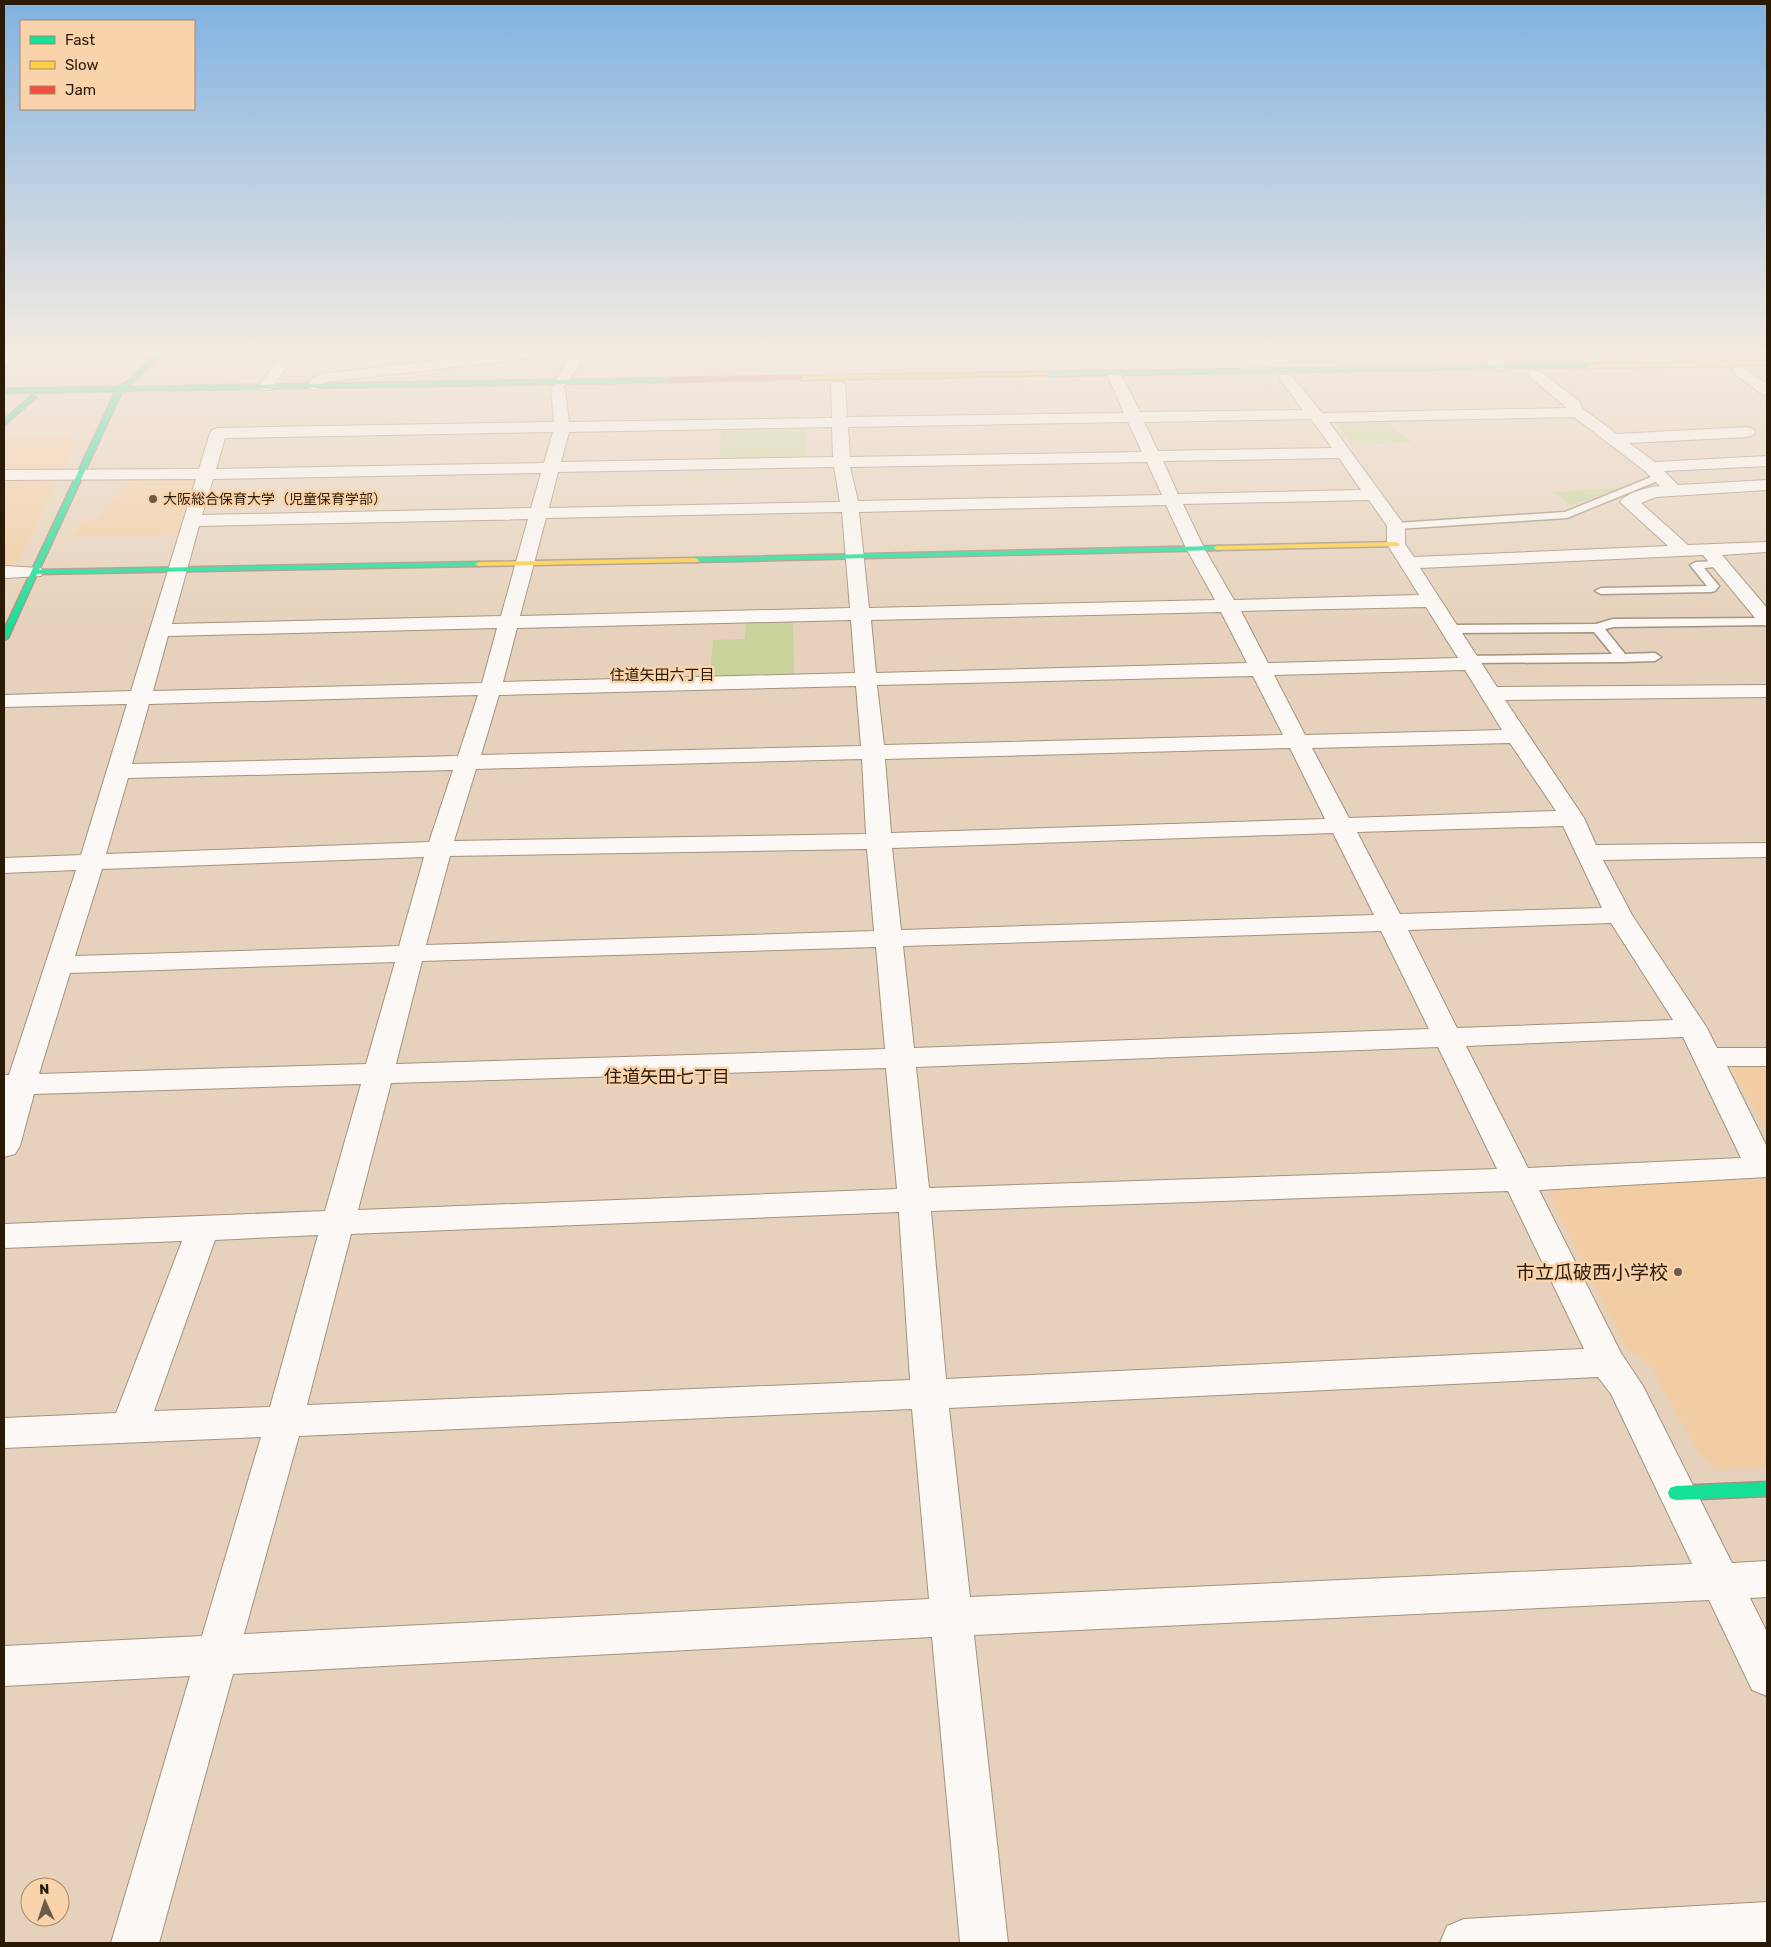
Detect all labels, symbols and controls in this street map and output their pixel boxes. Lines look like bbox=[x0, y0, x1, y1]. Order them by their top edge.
legend bbox=[20, 20, 195, 110]
text: Fast bbox=[65, 31, 95, 49]
text: Slow bbox=[65, 56, 98, 74]
text: Jam bbox=[65, 81, 96, 99]
place label: 大阪総合保育大学（児童保育学部） bbox=[163, 491, 387, 508]
marker: 大阪総合保育大学（児童保育学部） bbox=[147, 493, 159, 505]
district label: 住道矢田六丁目 bbox=[609, 666, 715, 684]
district label: 住道矢田七丁目 bbox=[604, 1066, 730, 1088]
place label: 市立瓜破西小学校 bbox=[1516, 1261, 1668, 1284]
marker: 市立瓜破西小学校 bbox=[1672, 1266, 1684, 1278]
north arrow bbox=[20, 1877, 70, 1927]
text: N bbox=[39, 1881, 50, 1898]

